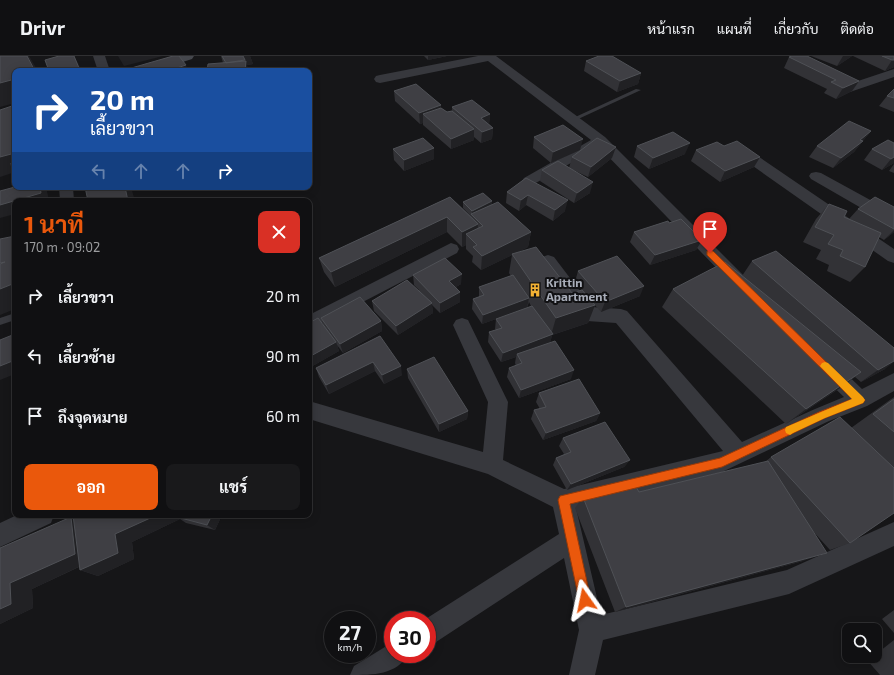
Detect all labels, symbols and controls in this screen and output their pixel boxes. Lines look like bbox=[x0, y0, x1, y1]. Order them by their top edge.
text: Drivr bbox=[20, 16, 65, 39]
text: หน้าแรก bbox=[647, 20, 695, 37]
text: แผนที่ bbox=[717, 20, 752, 37]
text: เกี่ยวกับ bbox=[774, 20, 818, 37]
text: ติดต่อ bbox=[840, 20, 874, 37]
text: 20 m bbox=[90, 82, 155, 116]
icon: right bbox=[24, 84, 76, 136]
text: เลี้ยวขวา bbox=[90, 117, 154, 139]
icon: left bbox=[88, 160, 110, 182]
icon: ahead bbox=[130, 160, 152, 182]
icon: ahead bbox=[172, 160, 194, 182]
icon: right bbox=[214, 160, 236, 182]
text: 1 นาที bbox=[24, 209, 84, 238]
button: close bbox=[258, 211, 300, 253]
pin bbox=[693, 212, 727, 253]
icon: arrive bbox=[699, 218, 721, 240]
text: 170 m · 09:02 bbox=[24, 239, 100, 255]
place label: Krittin Apartment bbox=[546, 275, 607, 303]
building icon: Krittin Apartment bbox=[527, 282, 543, 298]
icon: right bbox=[24, 285, 46, 307]
text: 20 m bbox=[266, 287, 300, 305]
text: เลี้ยวขวา bbox=[58, 288, 114, 306]
icon: left bbox=[24, 345, 46, 367]
text: 90 m bbox=[266, 347, 300, 365]
text: เลี้ยวซ้าย bbox=[58, 348, 115, 366]
icon: arrive bbox=[24, 405, 46, 427]
text: 60 m bbox=[266, 407, 300, 425]
text: ถึงจุดหมาย bbox=[58, 408, 128, 426]
button: ออก bbox=[24, 464, 158, 510]
button: แชร์ bbox=[166, 464, 300, 510]
position arrow bbox=[564, 579, 606, 621]
speed limit sign: 30 bbox=[384, 611, 436, 663]
text: 27 bbox=[339, 620, 361, 644]
map controls bbox=[842, 623, 882, 663]
button: search bbox=[842, 623, 882, 663]
text: km/h bbox=[338, 641, 362, 653]

